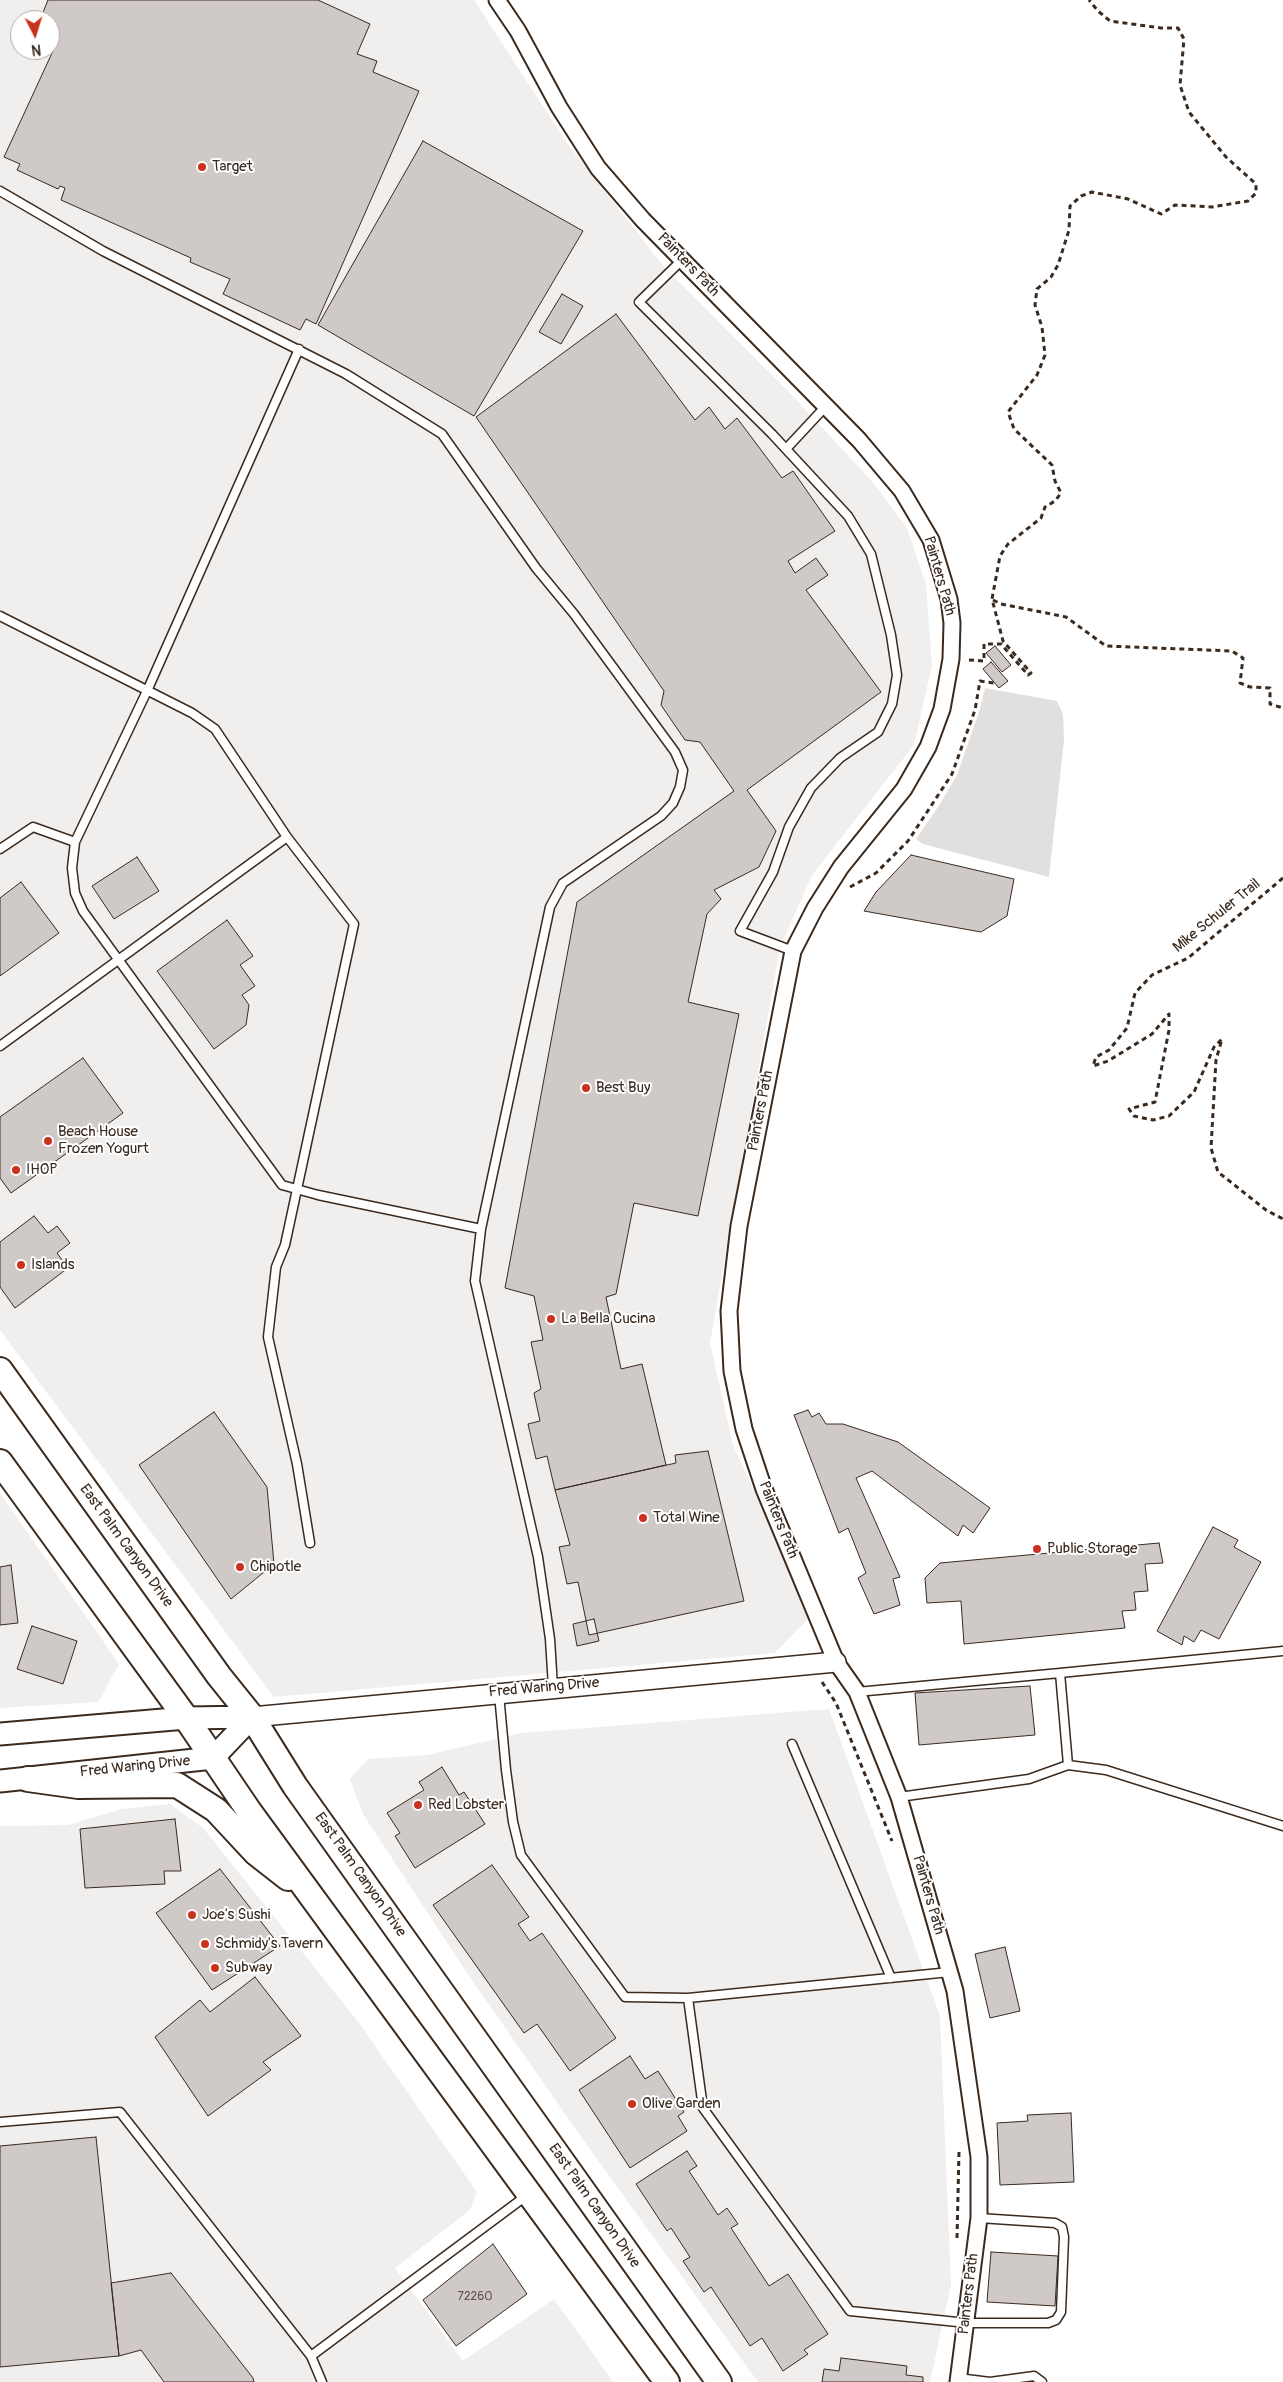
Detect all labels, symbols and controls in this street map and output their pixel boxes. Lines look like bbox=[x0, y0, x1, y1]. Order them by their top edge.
north arrow bbox=[10, 10, 60, 60]
text: N bbox=[31, 41, 42, 58]
place label: Target bbox=[212, 158, 253, 176]
marker: Target bbox=[196, 161, 208, 173]
street label: Painters Path bbox=[653, 229, 723, 301]
street label: Painters Path bbox=[919, 534, 959, 618]
street label: Mike Schuler Trail bbox=[1170, 875, 1264, 957]
street label: Painters Path bbox=[744, 1069, 778, 1153]
place label: Best Buy bbox=[596, 1079, 650, 1097]
marker: Best Buy bbox=[580, 1082, 592, 1094]
place label: Beach House Frozen Yogurt bbox=[58, 1123, 149, 1158]
marker: Beach House Frozen Yogurt bbox=[42, 1135, 54, 1147]
place label: IHOP bbox=[26, 1161, 58, 1179]
marker: IHOP bbox=[10, 1164, 22, 1176]
place label: Islands bbox=[31, 1256, 75, 1274]
marker: Islands bbox=[15, 1259, 27, 1271]
place label: La Bella Cucina bbox=[561, 1310, 655, 1328]
marker: La Bella Cucina bbox=[545, 1313, 557, 1325]
street label: Painters Path bbox=[754, 1479, 802, 1561]
street label: East Palm Canyon Drive bbox=[75, 1481, 177, 1611]
place label: Total Wine bbox=[653, 1509, 720, 1527]
marker: Total Wine bbox=[637, 1512, 649, 1524]
place label: Public Storage bbox=[1047, 1540, 1137, 1558]
marker: Public Storage bbox=[1031, 1543, 1043, 1555]
place label: Chipotle bbox=[250, 1558, 301, 1576]
marker: Chipotle bbox=[234, 1561, 246, 1573]
street label: Fred Waring Drive bbox=[488, 1674, 600, 1702]
street label: Fred Waring Drive bbox=[79, 1752, 191, 1782]
place label: Red Lobster bbox=[428, 1796, 504, 1814]
marker: Red Lobster bbox=[412, 1799, 424, 1811]
street label: East Palm Canyon Drive bbox=[310, 1809, 410, 1941]
street label: Painters Path bbox=[908, 1853, 948, 1937]
place label: Joe's Sushi bbox=[202, 1906, 270, 1924]
marker: Joe's Sushi bbox=[186, 1909, 198, 1921]
place label: Schmidy's Tavern bbox=[215, 1935, 323, 1953]
marker: Schmidy's Tavern bbox=[199, 1938, 211, 1950]
place label: Subway bbox=[225, 1959, 272, 1977]
marker: Subway bbox=[209, 1962, 221, 1974]
place label: Olive Garden bbox=[642, 2095, 721, 2113]
marker: Olive Garden bbox=[626, 2098, 638, 2110]
street label: East Palm Canyon Drive bbox=[544, 2140, 644, 2272]
street label: Painters Path bbox=[955, 2252, 983, 2336]
house number: 72260 bbox=[458, 2290, 492, 2304]

